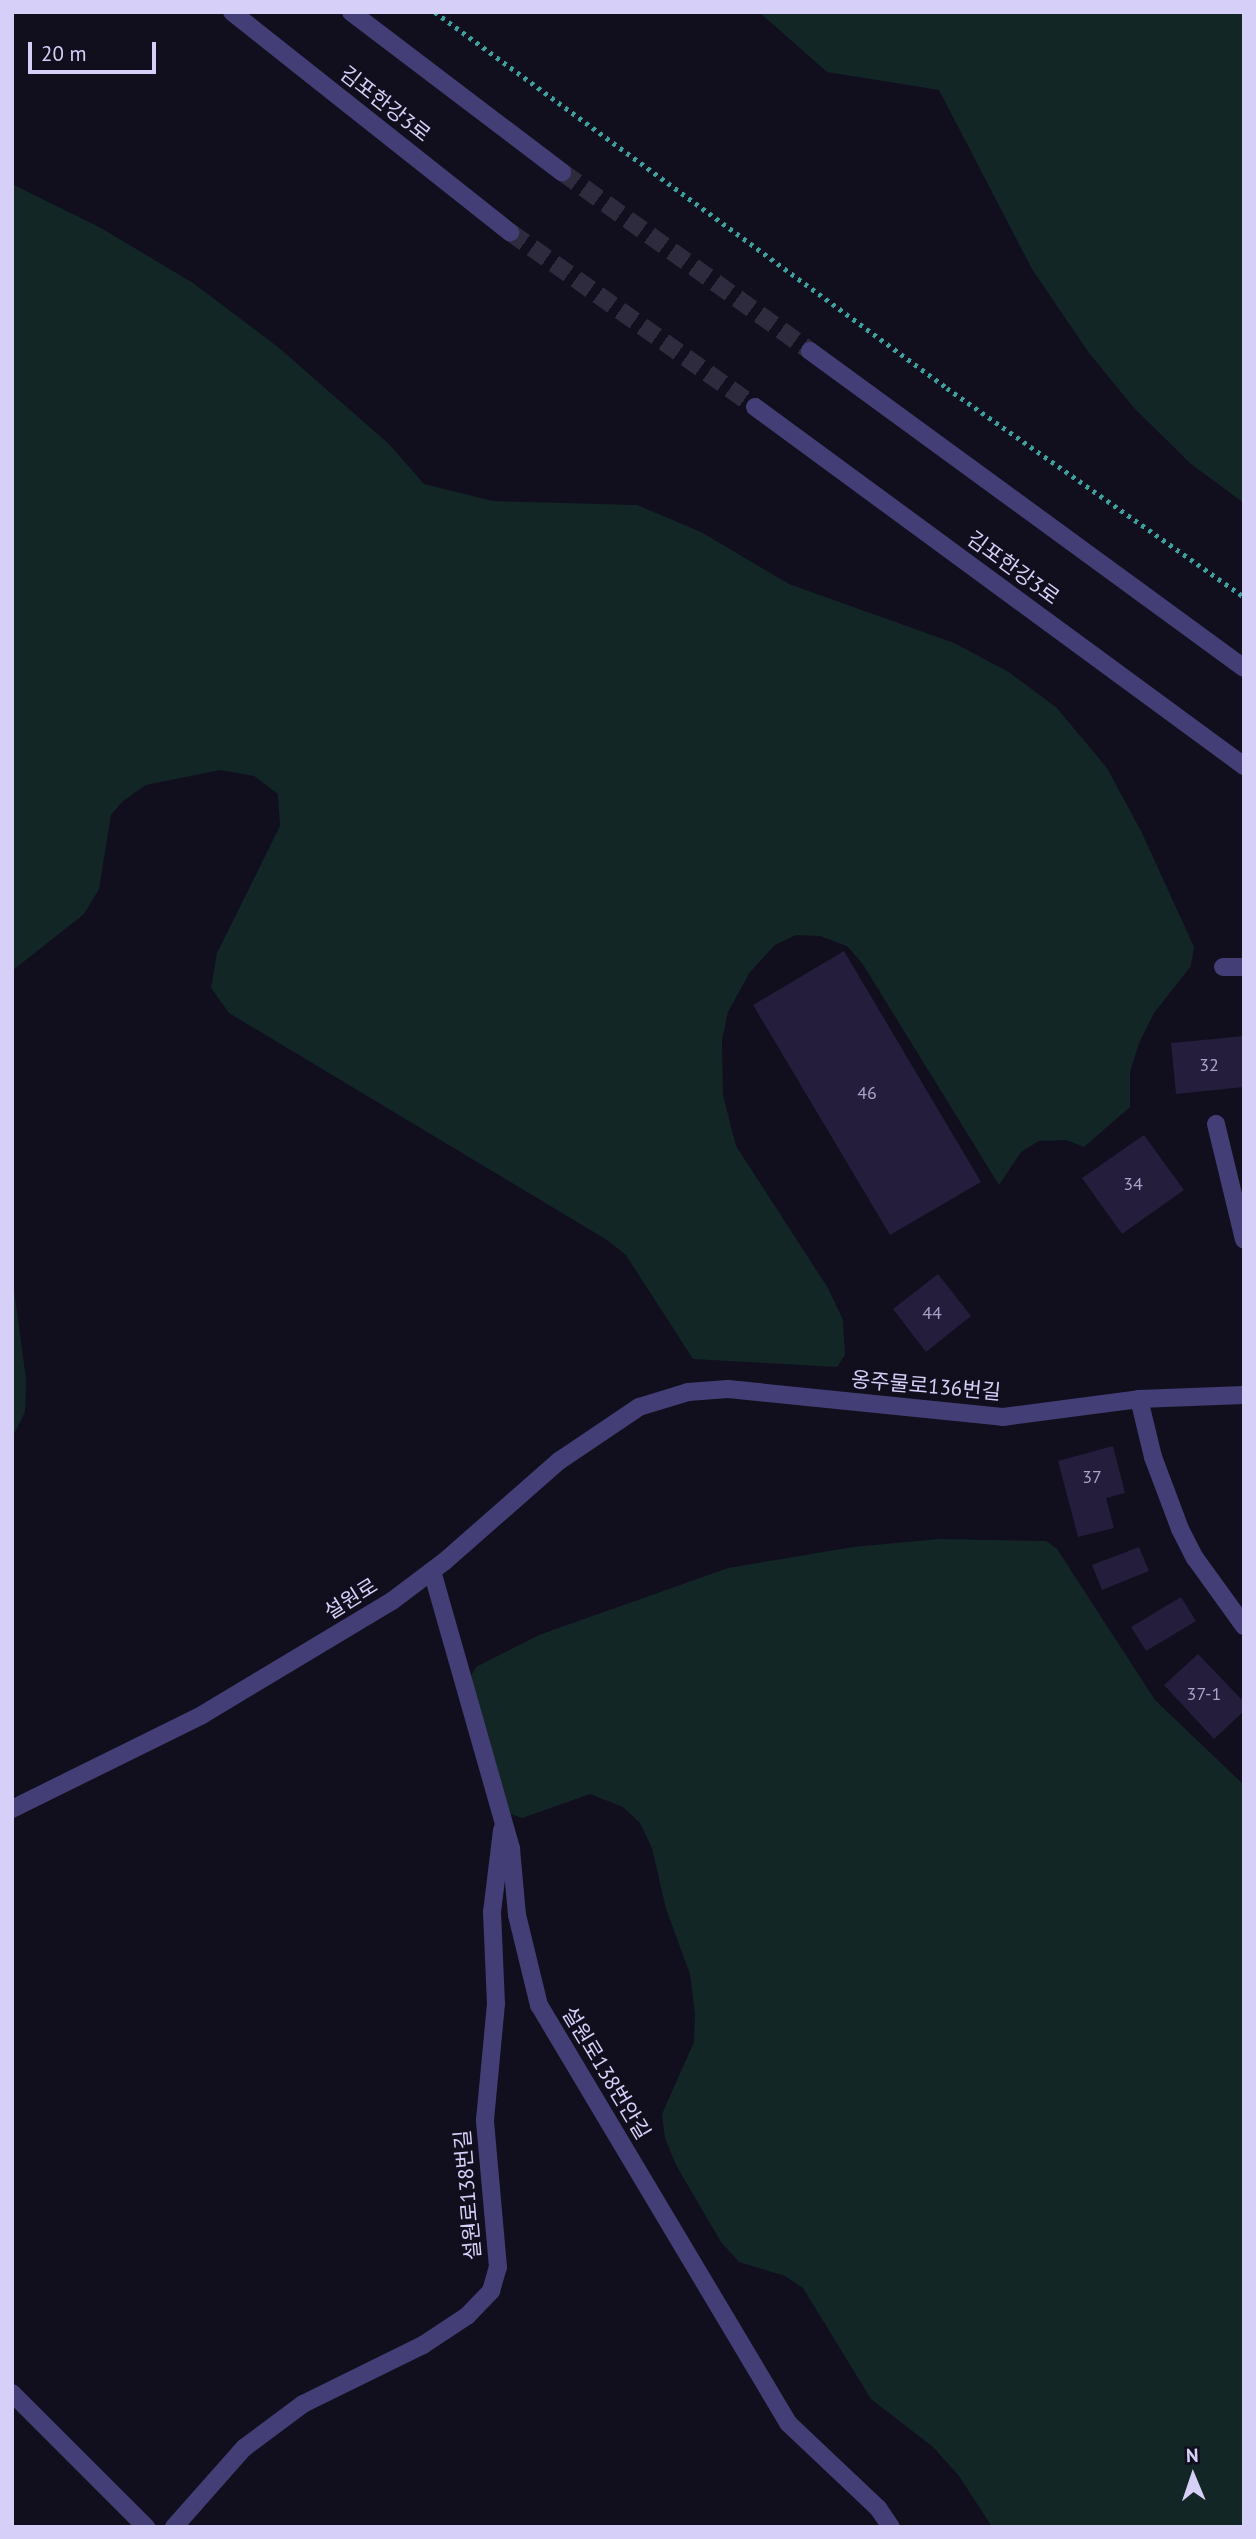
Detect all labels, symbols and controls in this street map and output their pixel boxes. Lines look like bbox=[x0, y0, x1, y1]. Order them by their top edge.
scale bar bbox=[32, 28, 159, 72]
text: 20 m bbox=[41, 40, 87, 67]
street label: 김포한강3로 bbox=[335, 61, 435, 147]
street label: 김포한강3로 bbox=[962, 526, 1064, 610]
house number: 32 bbox=[1199, 1054, 1219, 1076]
house number: 46 bbox=[857, 1082, 877, 1104]
house number: 34 bbox=[1123, 1173, 1143, 1195]
house number: 44 bbox=[922, 1302, 942, 1324]
street label: 옹주물로136번길 bbox=[850, 1367, 1002, 1405]
house number: 37 bbox=[1082, 1466, 1102, 1488]
street label: 설원로 bbox=[320, 1573, 382, 1625]
house number: 37-1 bbox=[1187, 1683, 1221, 1705]
street label: 설원로138번안길 bbox=[557, 2002, 655, 2144]
street label: 설원로138번길 bbox=[450, 2129, 486, 2261]
north arrow bbox=[1158, 2441, 1228, 2511]
text: N bbox=[1186, 2443, 1199, 2467]

